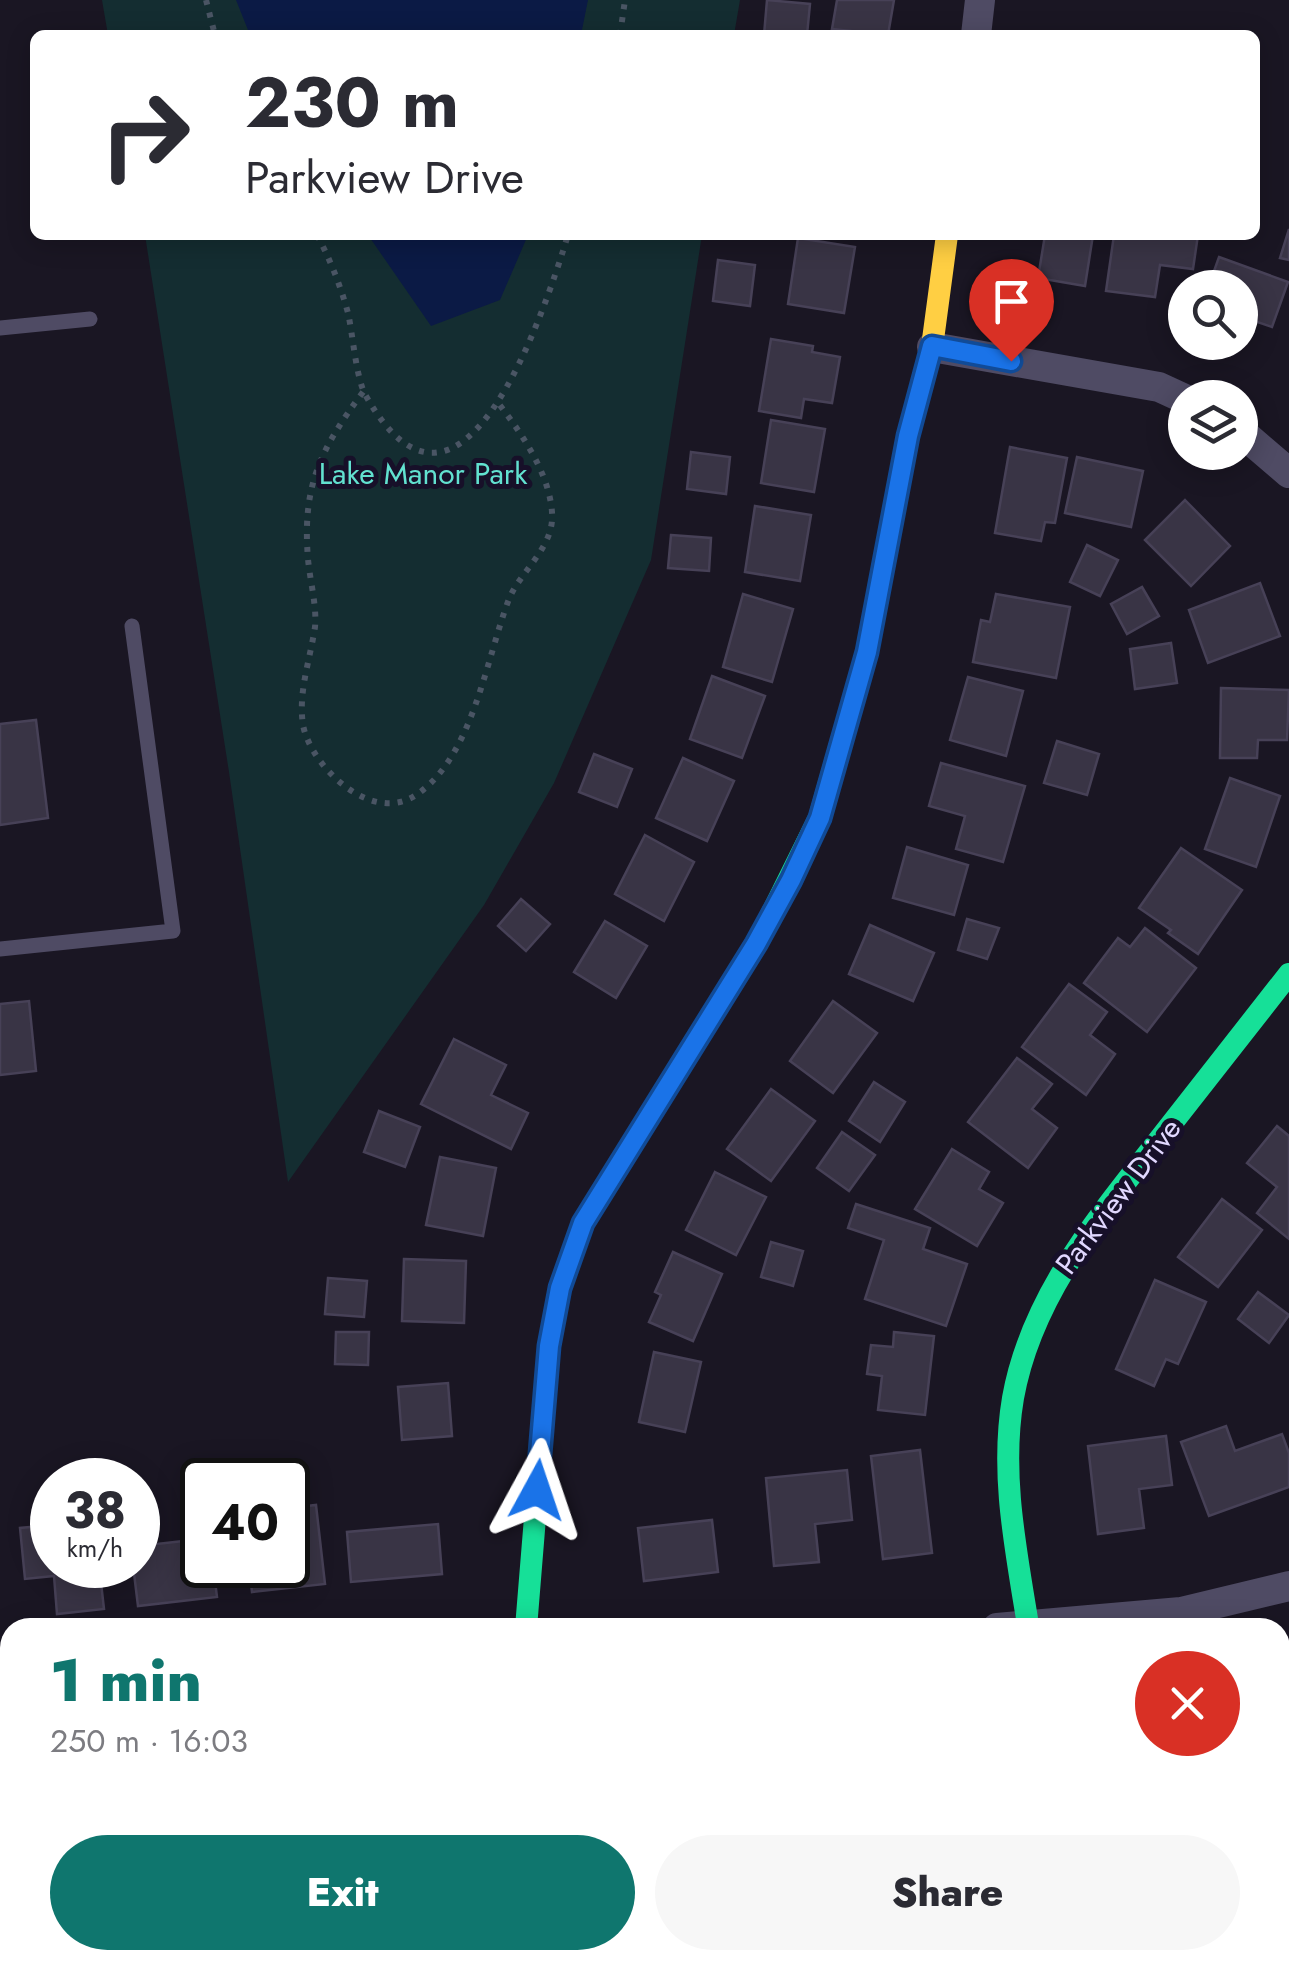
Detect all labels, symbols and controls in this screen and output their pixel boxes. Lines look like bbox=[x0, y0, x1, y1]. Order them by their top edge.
text: 230 m bbox=[245, 52, 459, 153]
icon: right bbox=[80, 70, 210, 200]
text: Parkview Drive bbox=[245, 145, 524, 210]
pin bbox=[969, 259, 1054, 362]
map controls bbox=[1168, 270, 1258, 470]
button: search bbox=[1168, 270, 1258, 360]
icon: arrive bbox=[984, 274, 1039, 329]
button: layers bbox=[1168, 380, 1258, 470]
park label: Lake Manor Park bbox=[319, 452, 528, 495]
street label: Parkview Drive bbox=[1045, 1109, 1191, 1283]
position arrow bbox=[485, 1438, 589, 1542]
speed limit sign: 40 bbox=[180, 1458, 310, 1588]
text: 38 bbox=[64, 1474, 126, 1547]
text: km/h bbox=[67, 1530, 123, 1566]
text: 1 min bbox=[50, 1637, 202, 1724]
button: close bbox=[1135, 1651, 1240, 1756]
text: 250 m · 16:03 bbox=[50, 1718, 248, 1764]
button: Exit bbox=[50, 1835, 635, 1950]
button: Share bbox=[655, 1835, 1240, 1950]

